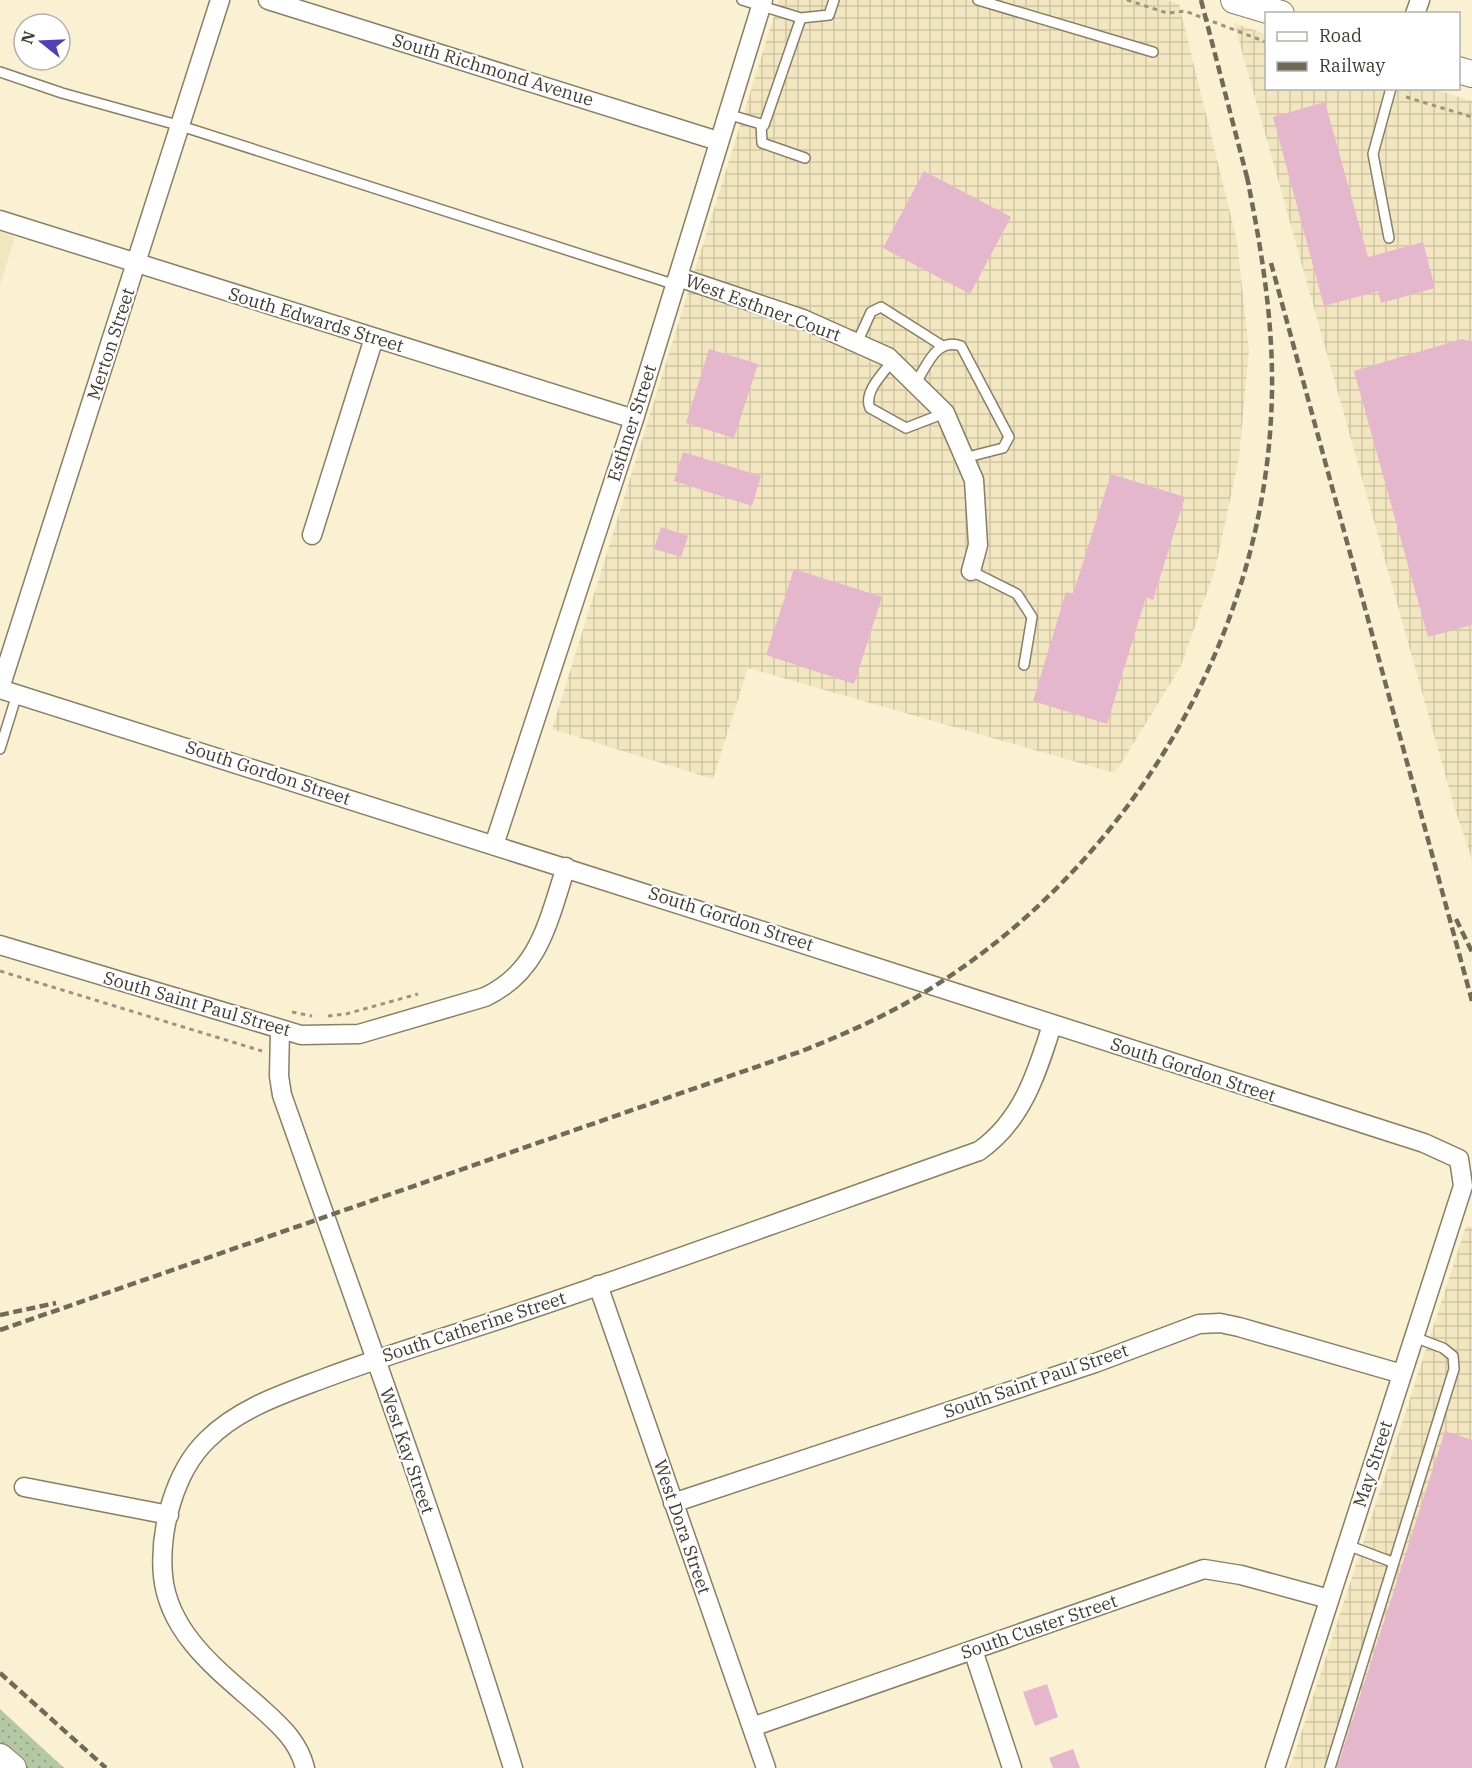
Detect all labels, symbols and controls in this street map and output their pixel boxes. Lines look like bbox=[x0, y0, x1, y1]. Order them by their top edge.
north arrow bbox=[12, 12, 72, 72]
legend bbox=[1265, 12, 1460, 90]
text: Road bbox=[1319, 24, 1362, 47]
text: N bbox=[16, 28, 39, 46]
street label: South Richmond Avenue bbox=[390, 28, 597, 111]
text: Railway bbox=[1319, 54, 1385, 77]
street label: West Esthner Court bbox=[682, 269, 844, 346]
street label: South Edwards Street bbox=[226, 282, 407, 357]
street label: Merton Street bbox=[82, 285, 139, 403]
street label: Esthner Street bbox=[602, 361, 661, 484]
street label: South Gordon Street bbox=[183, 735, 354, 810]
street label: South Gordon Street bbox=[646, 881, 817, 956]
street label: South Saint Paul Street bbox=[101, 966, 293, 1041]
street label: South Gordon Street bbox=[1108, 1032, 1279, 1107]
street label: South Catherine Street bbox=[379, 1286, 568, 1367]
street label: South Saint Paul Street bbox=[940, 1338, 1131, 1423]
street label: West Kay Street bbox=[375, 1385, 440, 1517]
street label: May Street bbox=[1348, 1418, 1397, 1510]
street label: West Dora Street bbox=[649, 1457, 716, 1597]
street label: South Custer Street bbox=[958, 1589, 1120, 1664]

